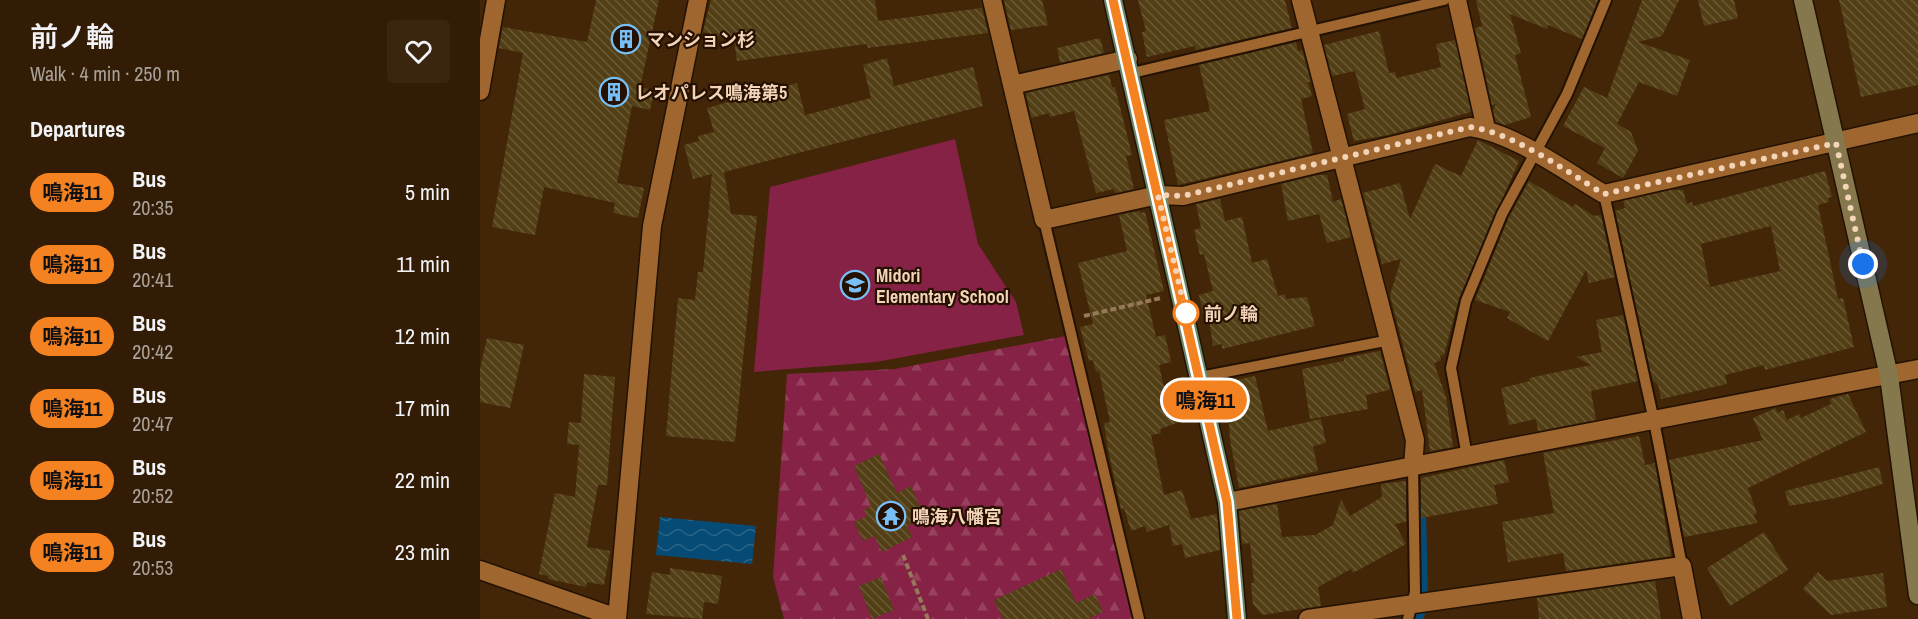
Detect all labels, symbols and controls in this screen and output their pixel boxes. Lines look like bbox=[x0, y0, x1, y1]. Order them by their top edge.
text: 前ノ輪 bbox=[30, 18, 114, 56]
button: heart bbox=[387, 20, 450, 83]
building icon: マンション杉 bbox=[610, 23, 642, 55]
place label: マンション杉 bbox=[647, 27, 755, 52]
text: Walk · 4 min · 250 m bbox=[30, 60, 180, 87]
building icon: レオパレス鳴海第5 bbox=[598, 76, 630, 108]
place label: レオパレス鳴海第5 bbox=[635, 80, 787, 105]
text: Departures bbox=[30, 114, 125, 144]
text: Bus bbox=[132, 164, 166, 194]
text: 5 min bbox=[405, 177, 450, 207]
text: 鳴海11 bbox=[42, 178, 102, 207]
text: 20:35 bbox=[132, 194, 173, 221]
text: Bus bbox=[132, 236, 166, 266]
text: 11 min bbox=[396, 249, 450, 279]
your location bbox=[1848, 249, 1878, 279]
text: 鳴海11 bbox=[42, 250, 102, 279]
place label: Midori Elementary School bbox=[876, 263, 1009, 309]
text: 20:41 bbox=[132, 266, 173, 293]
school or university icon: Midori Elementary School bbox=[839, 269, 871, 301]
marker: 前ノ輪 bbox=[1173, 300, 1199, 326]
place label: 前ノ輪 bbox=[1204, 301, 1258, 326]
text: Bus bbox=[132, 308, 166, 338]
text: 12 min bbox=[395, 321, 450, 351]
text: 鳴海11 bbox=[42, 322, 102, 351]
text: 20:42 bbox=[132, 338, 173, 365]
text: Bus bbox=[132, 380, 166, 410]
line badge: 鳴海11 bbox=[1163, 380, 1247, 420]
text: 鳴海11 bbox=[1175, 386, 1235, 415]
text: 17 min bbox=[395, 393, 450, 423]
text: 鳴海11 bbox=[42, 394, 102, 423]
text: 20:47 bbox=[132, 410, 173, 437]
text: Bus bbox=[132, 452, 166, 482]
text: 22 min bbox=[395, 465, 450, 495]
text: 鳴海11 bbox=[42, 466, 102, 495]
text: 20:52 bbox=[132, 482, 173, 509]
temple icon: 鳴海八幡宮 bbox=[875, 500, 907, 532]
place label: 鳴海八幡宮 bbox=[912, 504, 1002, 529]
text: Bus bbox=[132, 524, 166, 554]
text: 23 min bbox=[395, 537, 450, 567]
text: 鳴海11 bbox=[42, 538, 102, 567]
text: 20:53 bbox=[132, 554, 173, 581]

